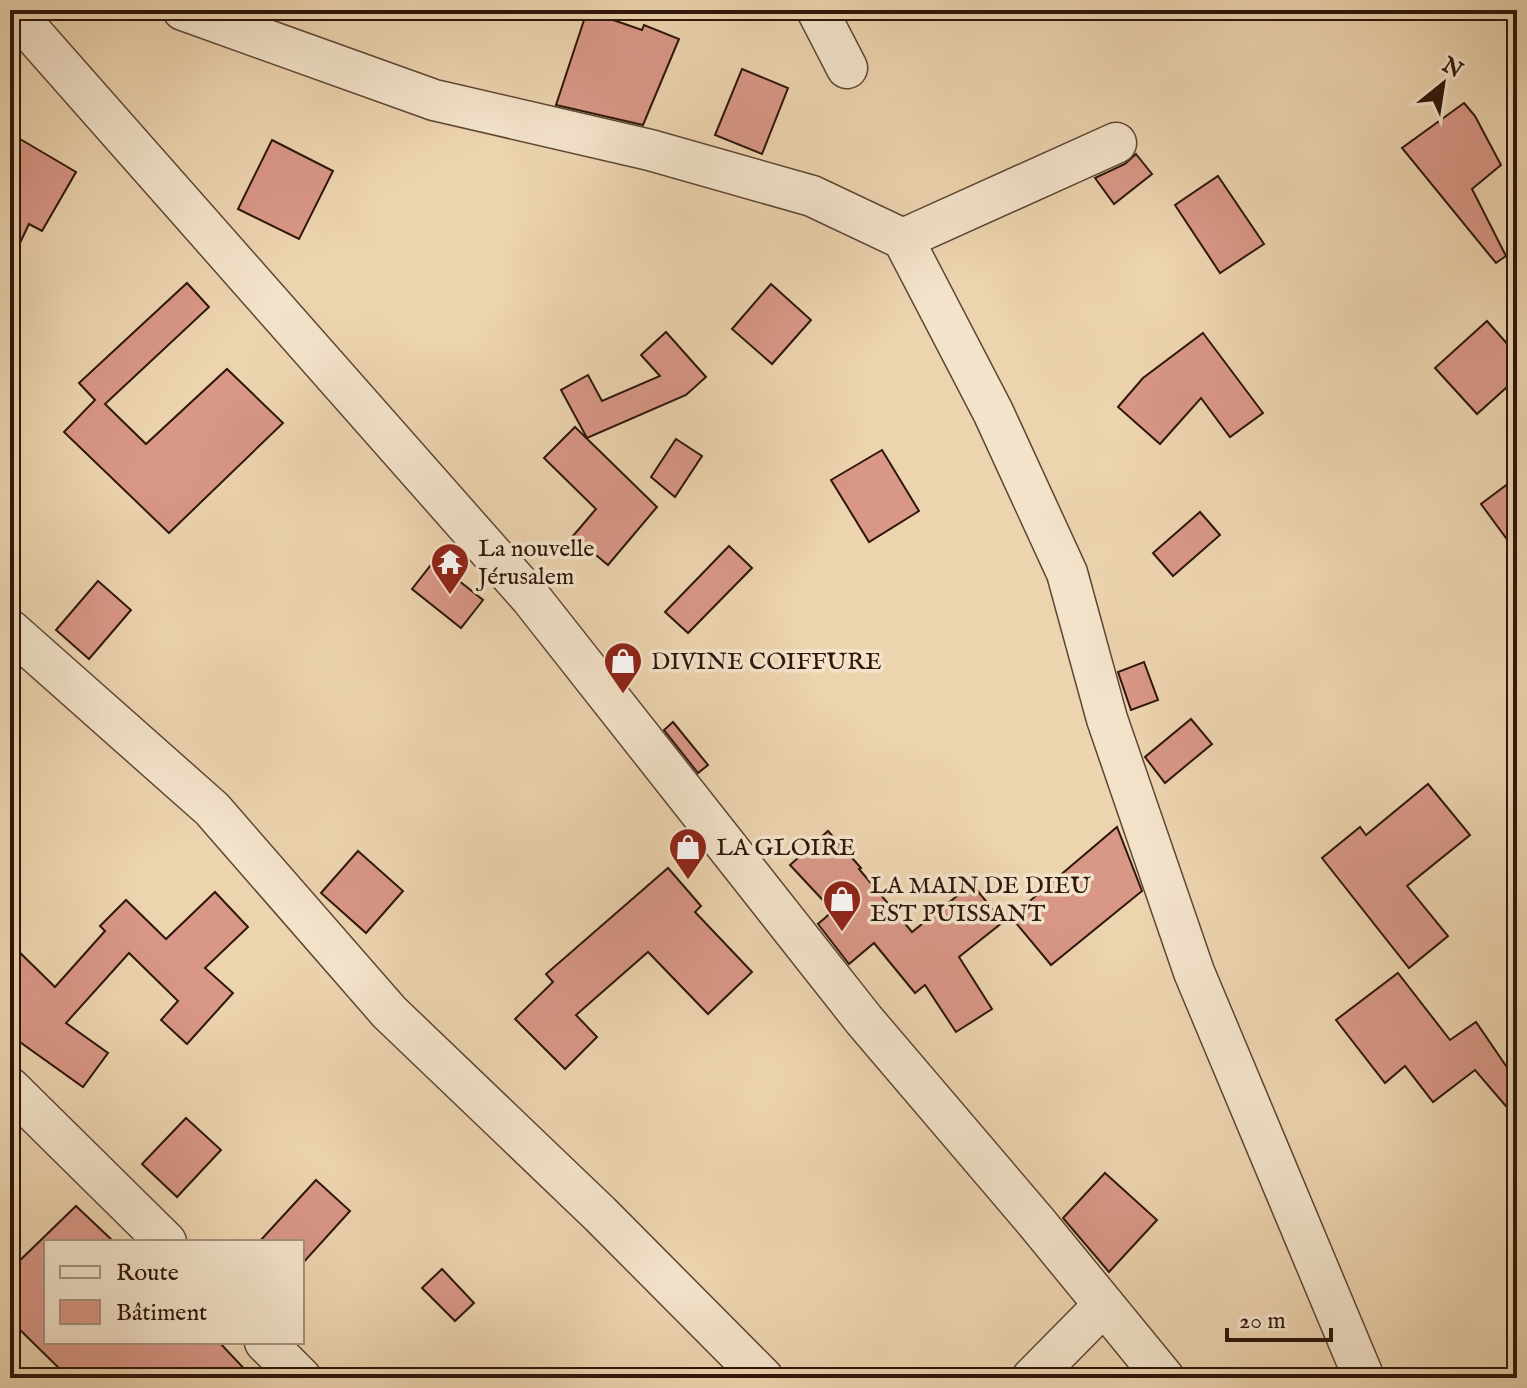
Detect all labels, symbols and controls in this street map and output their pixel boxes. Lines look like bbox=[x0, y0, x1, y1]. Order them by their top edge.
north arrow bbox=[1403, 44, 1483, 124]
text: N bbox=[1436, 51, 1467, 85]
place label: La nouvelle Jérusalem bbox=[475, 534, 594, 593]
temple icon: La nouvelle Jérusalem bbox=[429, 541, 471, 596]
shop icon: DIVINE COIFFURE bbox=[602, 640, 644, 695]
place label: DIVINE COIFFURE bbox=[651, 647, 882, 678]
shop icon: LA GLOIRE bbox=[667, 826, 709, 881]
place label: LA GLOIRE bbox=[716, 833, 855, 864]
place label: LA MAIN DE DIEU EST PUISSANT bbox=[870, 871, 1091, 930]
shop icon: LA MAIN DE DIEU EST PUISSANT bbox=[821, 878, 863, 933]
legend bbox=[44, 1240, 304, 1344]
text: Route bbox=[116, 1258, 179, 1289]
scale bar bbox=[1227, 1292, 1331, 1342]
text: Bâtiment bbox=[116, 1298, 207, 1329]
text: 20 m bbox=[1239, 1306, 1286, 1337]

